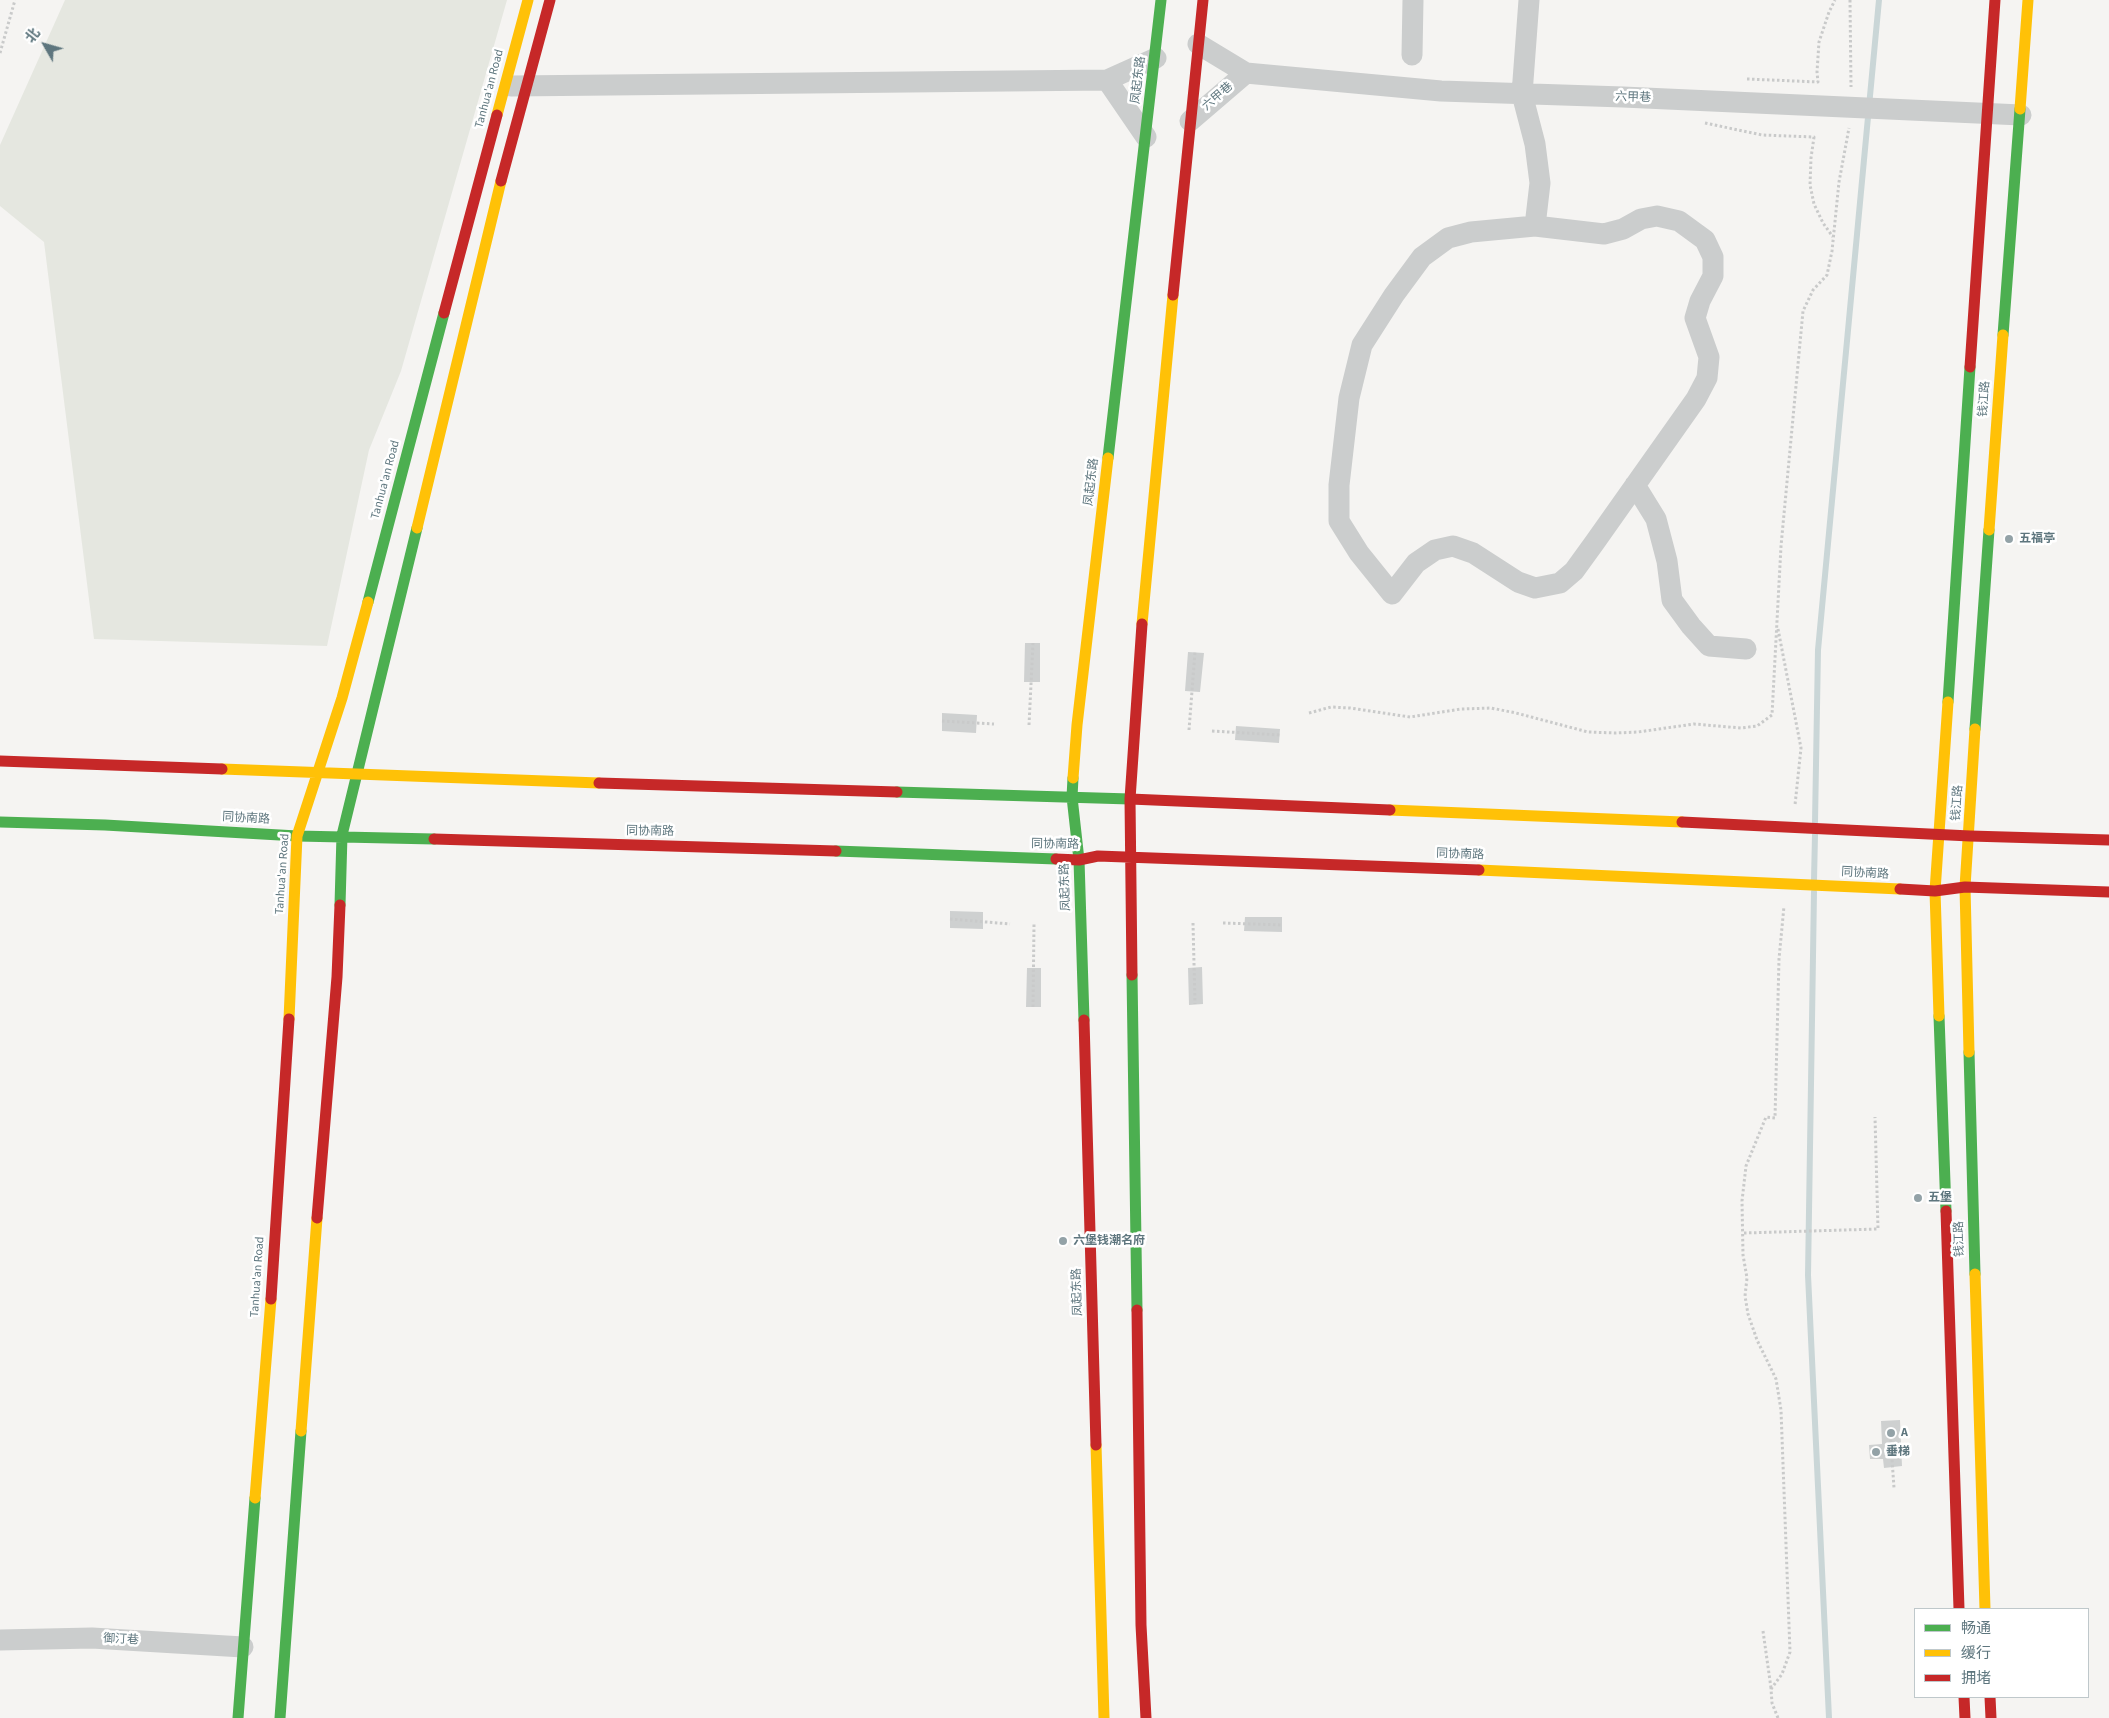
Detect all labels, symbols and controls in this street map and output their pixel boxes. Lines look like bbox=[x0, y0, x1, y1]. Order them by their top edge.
north arrow bbox=[20, 20, 70, 70]
text: 北 bbox=[21, 24, 45, 47]
street label: Tanhua'an Road bbox=[473, 48, 507, 130]
street label: 凤起东路 bbox=[1129, 55, 1149, 105]
street label: 六甲巷 bbox=[1200, 80, 1236, 114]
street label: 六甲巷 bbox=[1615, 90, 1651, 106]
street label: 钱江路 bbox=[1977, 381, 1993, 417]
street label: Tanhua'an Road bbox=[369, 439, 403, 521]
street label: 凤起东路 bbox=[1082, 457, 1102, 507]
place label: 五福亭 bbox=[2019, 532, 2055, 546]
marker: 五福亭 bbox=[2003, 533, 2015, 545]
street label: 钱江路 bbox=[1950, 785, 1966, 821]
street label: 同协南路 bbox=[222, 811, 270, 827]
street label: 同协南路 bbox=[626, 824, 674, 840]
street label: Tanhua'an Road bbox=[273, 833, 293, 915]
street label: 同协南路 bbox=[1031, 837, 1079, 853]
street label: 同协南路 bbox=[1436, 847, 1484, 863]
street label: 凤起东路 bbox=[1058, 863, 1074, 911]
street label: 同协南路 bbox=[1841, 866, 1889, 882]
place label: 五堡 bbox=[1928, 1191, 1952, 1205]
marker: 五堡 bbox=[1912, 1192, 1924, 1204]
street label: 钱江路 bbox=[1952, 1221, 1968, 1257]
place label: 六堡钱潮名府 bbox=[1073, 1234, 1145, 1248]
marker: 六堡钱潮名府 bbox=[1057, 1235, 1069, 1247]
street label: Tanhua'an Road bbox=[248, 1236, 268, 1318]
street label: 凤起东路 bbox=[1070, 1268, 1086, 1316]
place label: A bbox=[1901, 1426, 1908, 1440]
marker: A bbox=[1885, 1427, 1897, 1439]
place label: 垂梯 bbox=[1886, 1445, 1910, 1459]
marker: 垂梯 bbox=[1870, 1446, 1882, 1458]
legend bbox=[1914, 1608, 2089, 1698]
text: 畅通 bbox=[1961, 1618, 1991, 1639]
street label: 御汀巷 bbox=[103, 1632, 139, 1648]
text: 缓行 bbox=[1961, 1643, 1991, 1664]
text: 拥堵 bbox=[1961, 1668, 1991, 1689]

